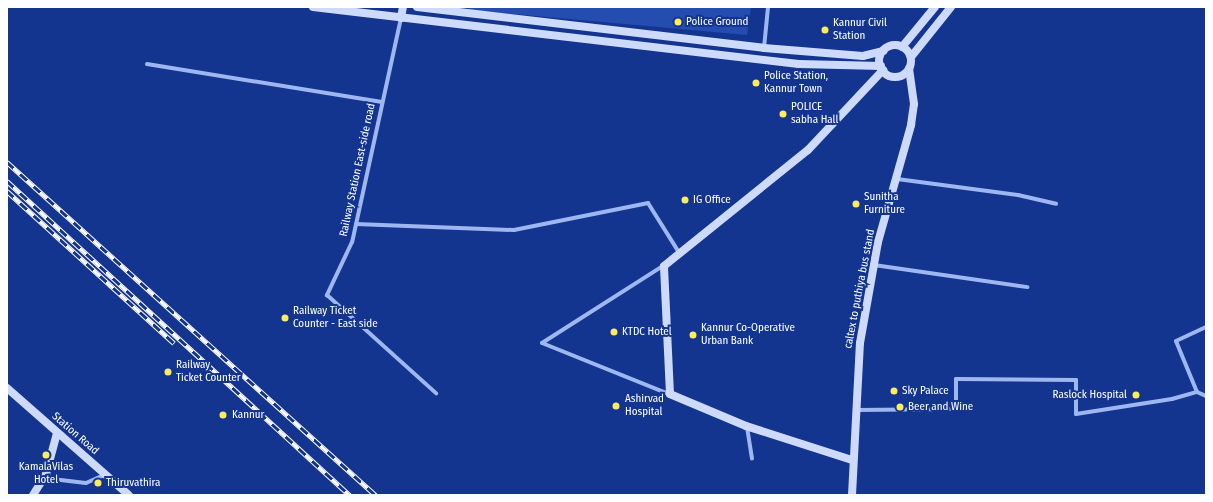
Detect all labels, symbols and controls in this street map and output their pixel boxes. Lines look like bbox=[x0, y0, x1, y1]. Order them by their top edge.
place label: Police Ground bbox=[686, 15, 748, 29]
marker: Police Ground bbox=[673, 17, 683, 27]
place label: Kannur Civil Station bbox=[833, 17, 887, 43]
marker: Kannur Civil Station bbox=[820, 25, 830, 35]
place label: Police Station, Kannur Town bbox=[764, 70, 828, 96]
marker: Police Station, Kannur Town bbox=[751, 78, 761, 88]
place label: POLICE sabha Hall bbox=[791, 101, 838, 127]
street label: Railway Station East-side road bbox=[337, 102, 379, 238]
marker: POLICE sabha Hall bbox=[778, 109, 788, 119]
place label: Sunitha Furniture bbox=[864, 191, 905, 217]
place label: IG Office bbox=[693, 193, 731, 207]
marker: IG Office bbox=[680, 195, 690, 205]
marker: Sunitha Furniture bbox=[851, 199, 861, 209]
street label: caltex to puthiya bus stand bbox=[842, 228, 878, 350]
place label: Railway Ticket Counter - East side bbox=[293, 305, 378, 331]
marker: Railway Ticket Counter - East side bbox=[280, 313, 290, 323]
place label: Kannur Co-Operative Urban Bank bbox=[701, 322, 795, 348]
place label: KTDC Hotel bbox=[622, 325, 672, 339]
marker: KTDC Hotel bbox=[609, 327, 619, 337]
marker: Kannur Co-Operative Urban Bank bbox=[688, 330, 698, 340]
place label: Railway Ticket Counter bbox=[176, 359, 241, 385]
marker: Railway Ticket Counter bbox=[163, 367, 173, 377]
place label: Sky Palace bbox=[902, 384, 949, 398]
marker: Sky Palace bbox=[889, 386, 899, 396]
place label: Raslock Hospital bbox=[1053, 388, 1127, 402]
marker: Raslock Hospital bbox=[1130, 389, 1142, 401]
place label: Ashirvad Hospital bbox=[625, 393, 664, 419]
marker: Ashirvad Hospital bbox=[610, 400, 622, 412]
place label: Beer and Wine bbox=[908, 400, 973, 414]
marker: Beer and Wine bbox=[895, 402, 905, 412]
place label: Kannur bbox=[232, 408, 264, 422]
marker: Kannur bbox=[217, 409, 229, 421]
street label: Station Road bbox=[49, 410, 101, 458]
marker: KamalaVilas Hotel bbox=[41, 450, 51, 460]
place label: KamalaVilas Hotel bbox=[19, 461, 73, 487]
place label: Thiruvathira bbox=[106, 476, 160, 490]
marker: Thiruvathira bbox=[93, 478, 103, 488]

